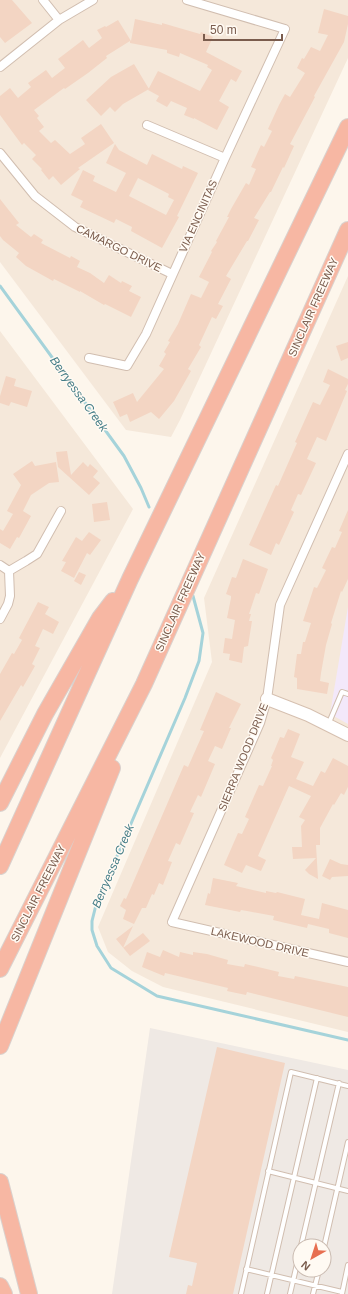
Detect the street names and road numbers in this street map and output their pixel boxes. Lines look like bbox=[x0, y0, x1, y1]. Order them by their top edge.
street label: VIA ENCINITAS bbox=[177, 178, 219, 254]
street label: CAMARGO DRIVE bbox=[74, 222, 164, 274]
street label: SINCLAIR FREEWAY bbox=[286, 255, 341, 358]
street label: SINCLAIR FREEWAY bbox=[153, 550, 208, 653]
street label: SIERRA WOOD DRIVE bbox=[216, 701, 270, 813]
street label: SINCLAIR FREEWAY bbox=[8, 842, 68, 943]
street label: LAKEWOOD DRIVE bbox=[210, 925, 310, 959]

